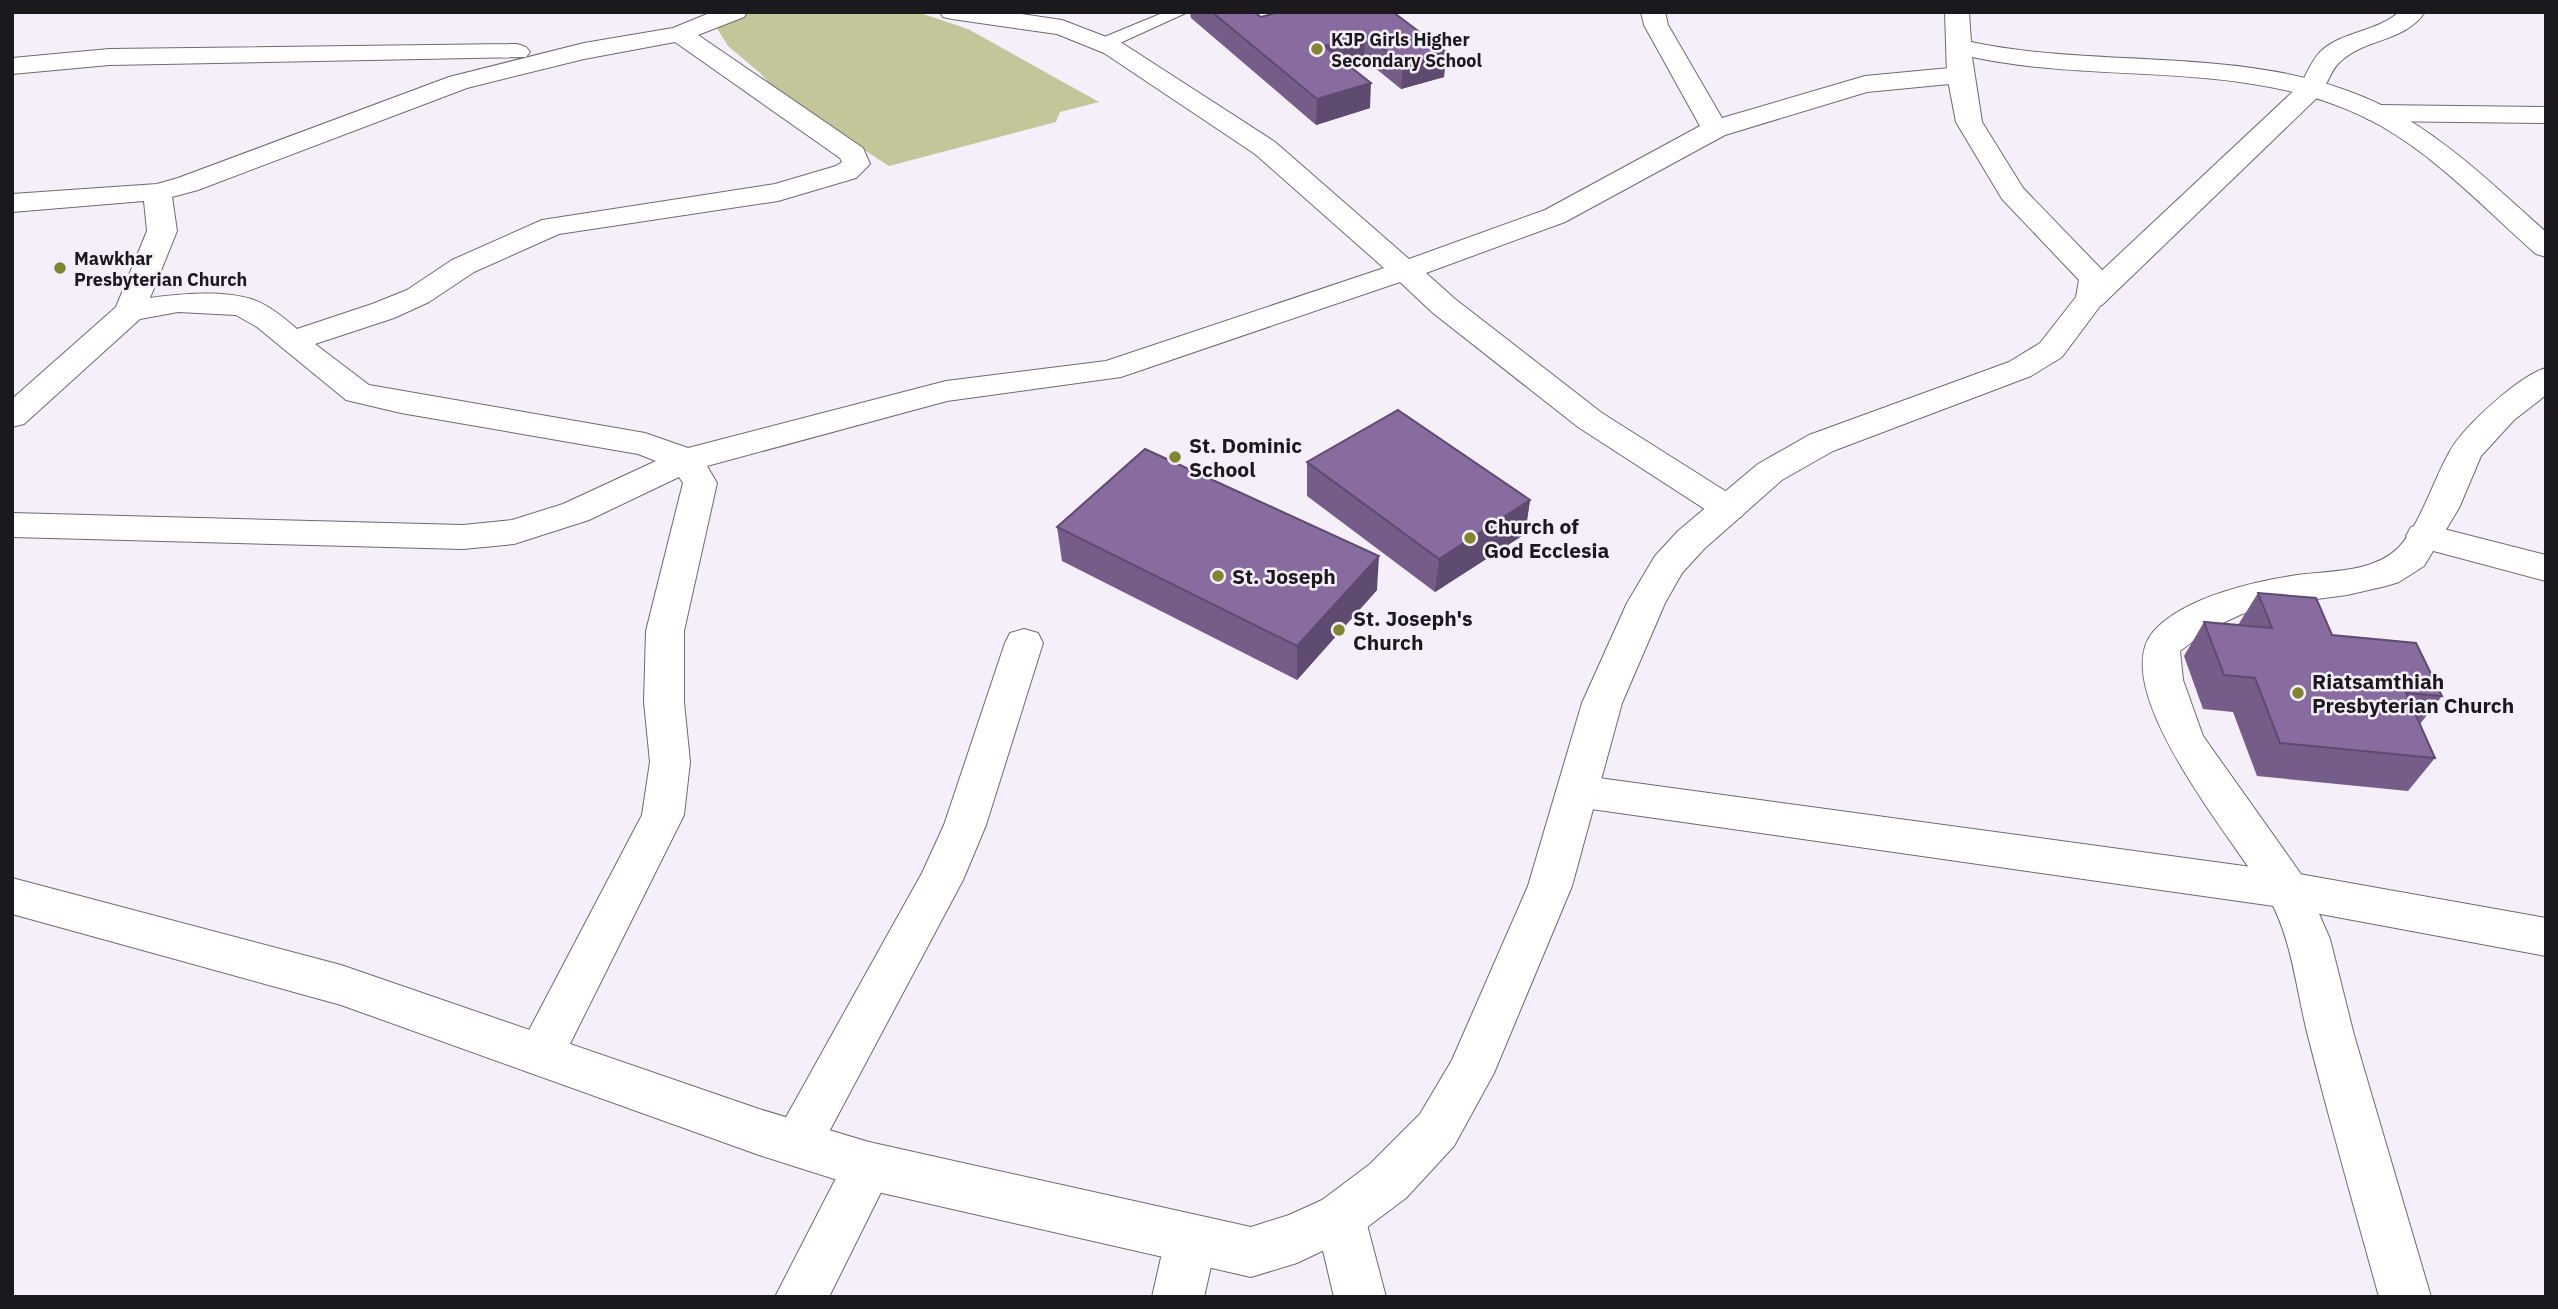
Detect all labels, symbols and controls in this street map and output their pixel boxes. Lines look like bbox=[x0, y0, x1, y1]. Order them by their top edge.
place label: KJP Girls Higher Secondary School bbox=[1331, 28, 1482, 72]
marker: KJP Girls Higher Secondary School bbox=[1309, 41, 1325, 57]
place label: Mawkhar Presbyterian Church bbox=[74, 247, 247, 291]
marker: Mawkhar Presbyterian Church bbox=[52, 260, 68, 276]
place label: St. Dominic School bbox=[1189, 431, 1302, 483]
marker: St. Dominic School bbox=[1167, 449, 1183, 465]
place label: Church of God Ecclesia bbox=[1484, 512, 1610, 564]
marker: Church of God Ecclesia bbox=[1462, 530, 1478, 546]
place label: St. Joseph bbox=[1232, 562, 1336, 590]
marker: St. Joseph bbox=[1210, 568, 1226, 584]
place label: St. Joseph's Church bbox=[1353, 604, 1473, 656]
marker: St. Joseph's Church bbox=[1331, 622, 1347, 638]
place label: Riatsamthiah Presbyterian Church bbox=[2312, 667, 2514, 719]
marker: Riatsamthiah Presbyterian Church bbox=[2290, 685, 2306, 701]

